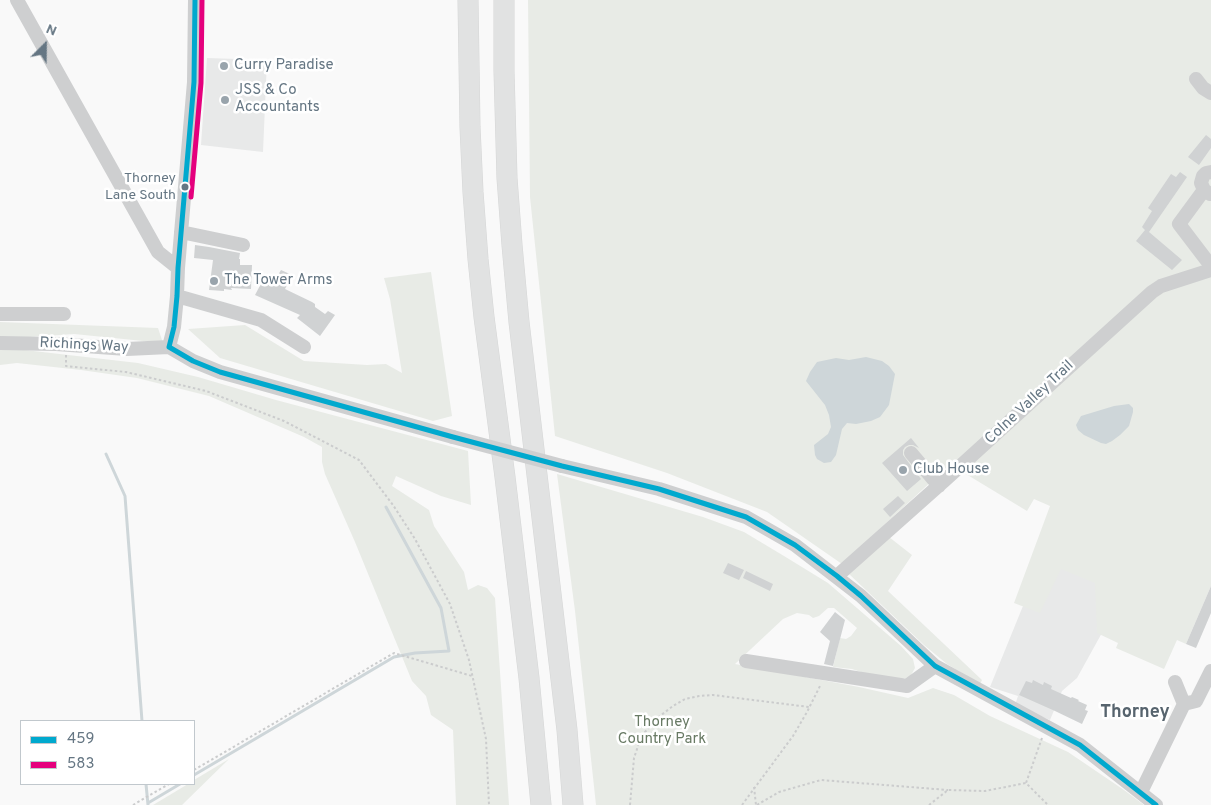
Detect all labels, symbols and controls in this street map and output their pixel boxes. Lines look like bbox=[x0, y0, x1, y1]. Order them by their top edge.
north arrow bbox=[20, 20, 70, 70]
text: N bbox=[43, 21, 59, 41]
place label: Curry Paradise bbox=[234, 57, 334, 75]
marker: Curry Paradise bbox=[218, 60, 230, 72]
place label: JSS & Co Accountants bbox=[235, 82, 320, 117]
marker: JSS & Co Accountants bbox=[219, 94, 231, 106]
place label: Thorney Lane South bbox=[105, 171, 176, 203]
marker: Thorney Lane South bbox=[180, 182, 190, 192]
place label: The Tower Arms bbox=[224, 272, 332, 290]
marker: The Tower Arms bbox=[208, 275, 220, 287]
street label: Richings Way bbox=[39, 335, 129, 357]
street label: Colne Valley Trail bbox=[982, 357, 1078, 449]
place label: Club House bbox=[913, 461, 989, 479]
marker: Club House bbox=[897, 464, 909, 476]
district label: Thorney bbox=[1100, 702, 1170, 724]
park label: Thorney Country Park bbox=[618, 714, 706, 749]
legend bbox=[20, 720, 195, 785]
text: 459 bbox=[67, 730, 94, 749]
text: 583 bbox=[67, 755, 95, 774]

